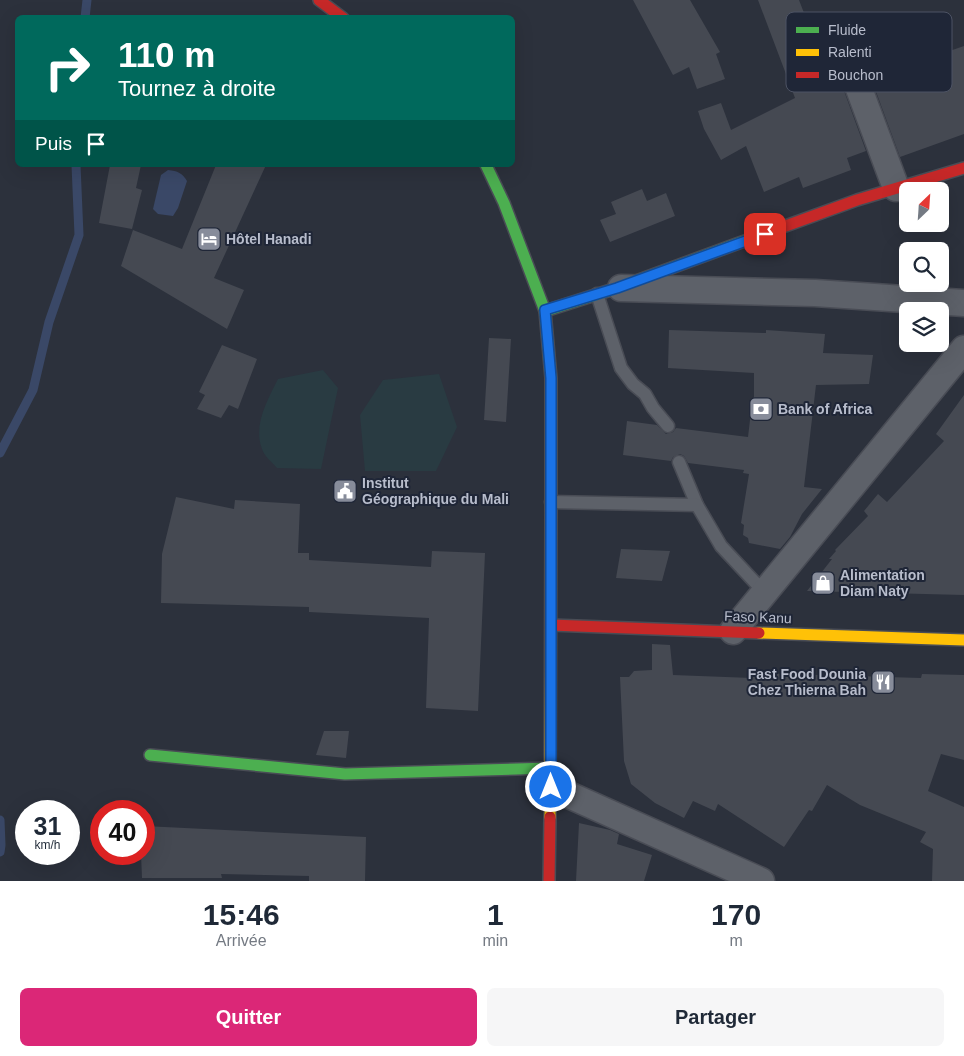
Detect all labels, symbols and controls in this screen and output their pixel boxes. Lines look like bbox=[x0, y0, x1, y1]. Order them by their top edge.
legend bbox=[786, 12, 952, 92]
text: Fluide bbox=[828, 22, 866, 38]
icon: right bbox=[35, 35, 100, 100]
text: 110 m bbox=[118, 35, 215, 74]
text: Ralenti bbox=[828, 44, 872, 60]
text: Bouchon bbox=[828, 67, 883, 83]
text: Tournez à droite bbox=[118, 76, 276, 101]
icon: arrive bbox=[82, 130, 110, 158]
text: Puis bbox=[35, 133, 72, 154]
north arrow bbox=[899, 182, 949, 232]
map controls bbox=[899, 182, 949, 352]
pin bbox=[744, 213, 786, 255]
icon: arrive bbox=[751, 220, 779, 248]
hotel icon: Hôtel Hanadi bbox=[196, 226, 222, 252]
place label: Hôtel Hanadi bbox=[226, 231, 312, 247]
button: search bbox=[899, 242, 949, 292]
button: layers bbox=[899, 302, 949, 352]
bank icon: Bank of Africa bbox=[748, 396, 774, 422]
place label: Bank of Africa bbox=[778, 401, 873, 417]
place label: Institut Géographique du Mali bbox=[362, 475, 509, 507]
public building icon: Institut Géographique du Mali bbox=[332, 478, 358, 504]
place label: Alimentation Diam Naty bbox=[840, 567, 925, 599]
shop icon: Alimentation Diam Naty bbox=[810, 570, 836, 596]
street label: Faso Kanu bbox=[724, 608, 792, 626]
place label: Fast Food Dounia Chez Thierna Bah bbox=[748, 666, 866, 698]
restaurant icon: Fast Food Dounia Chez Thierna Bah bbox=[870, 669, 896, 695]
position arrow bbox=[524, 760, 576, 812]
speed limit sign: 40 bbox=[90, 800, 155, 865]
text: 31 bbox=[34, 812, 61, 840]
text: km/h bbox=[34, 838, 61, 852]
text: 15:46 bbox=[203, 898, 280, 931]
text: 1 bbox=[487, 898, 504, 931]
text: 170 bbox=[711, 898, 761, 931]
text: Arrivée bbox=[216, 932, 267, 949]
text: min bbox=[482, 932, 508, 949]
text: m bbox=[729, 932, 743, 949]
button: Quitter bbox=[20, 988, 477, 1046]
button: Partager bbox=[487, 988, 944, 1046]

